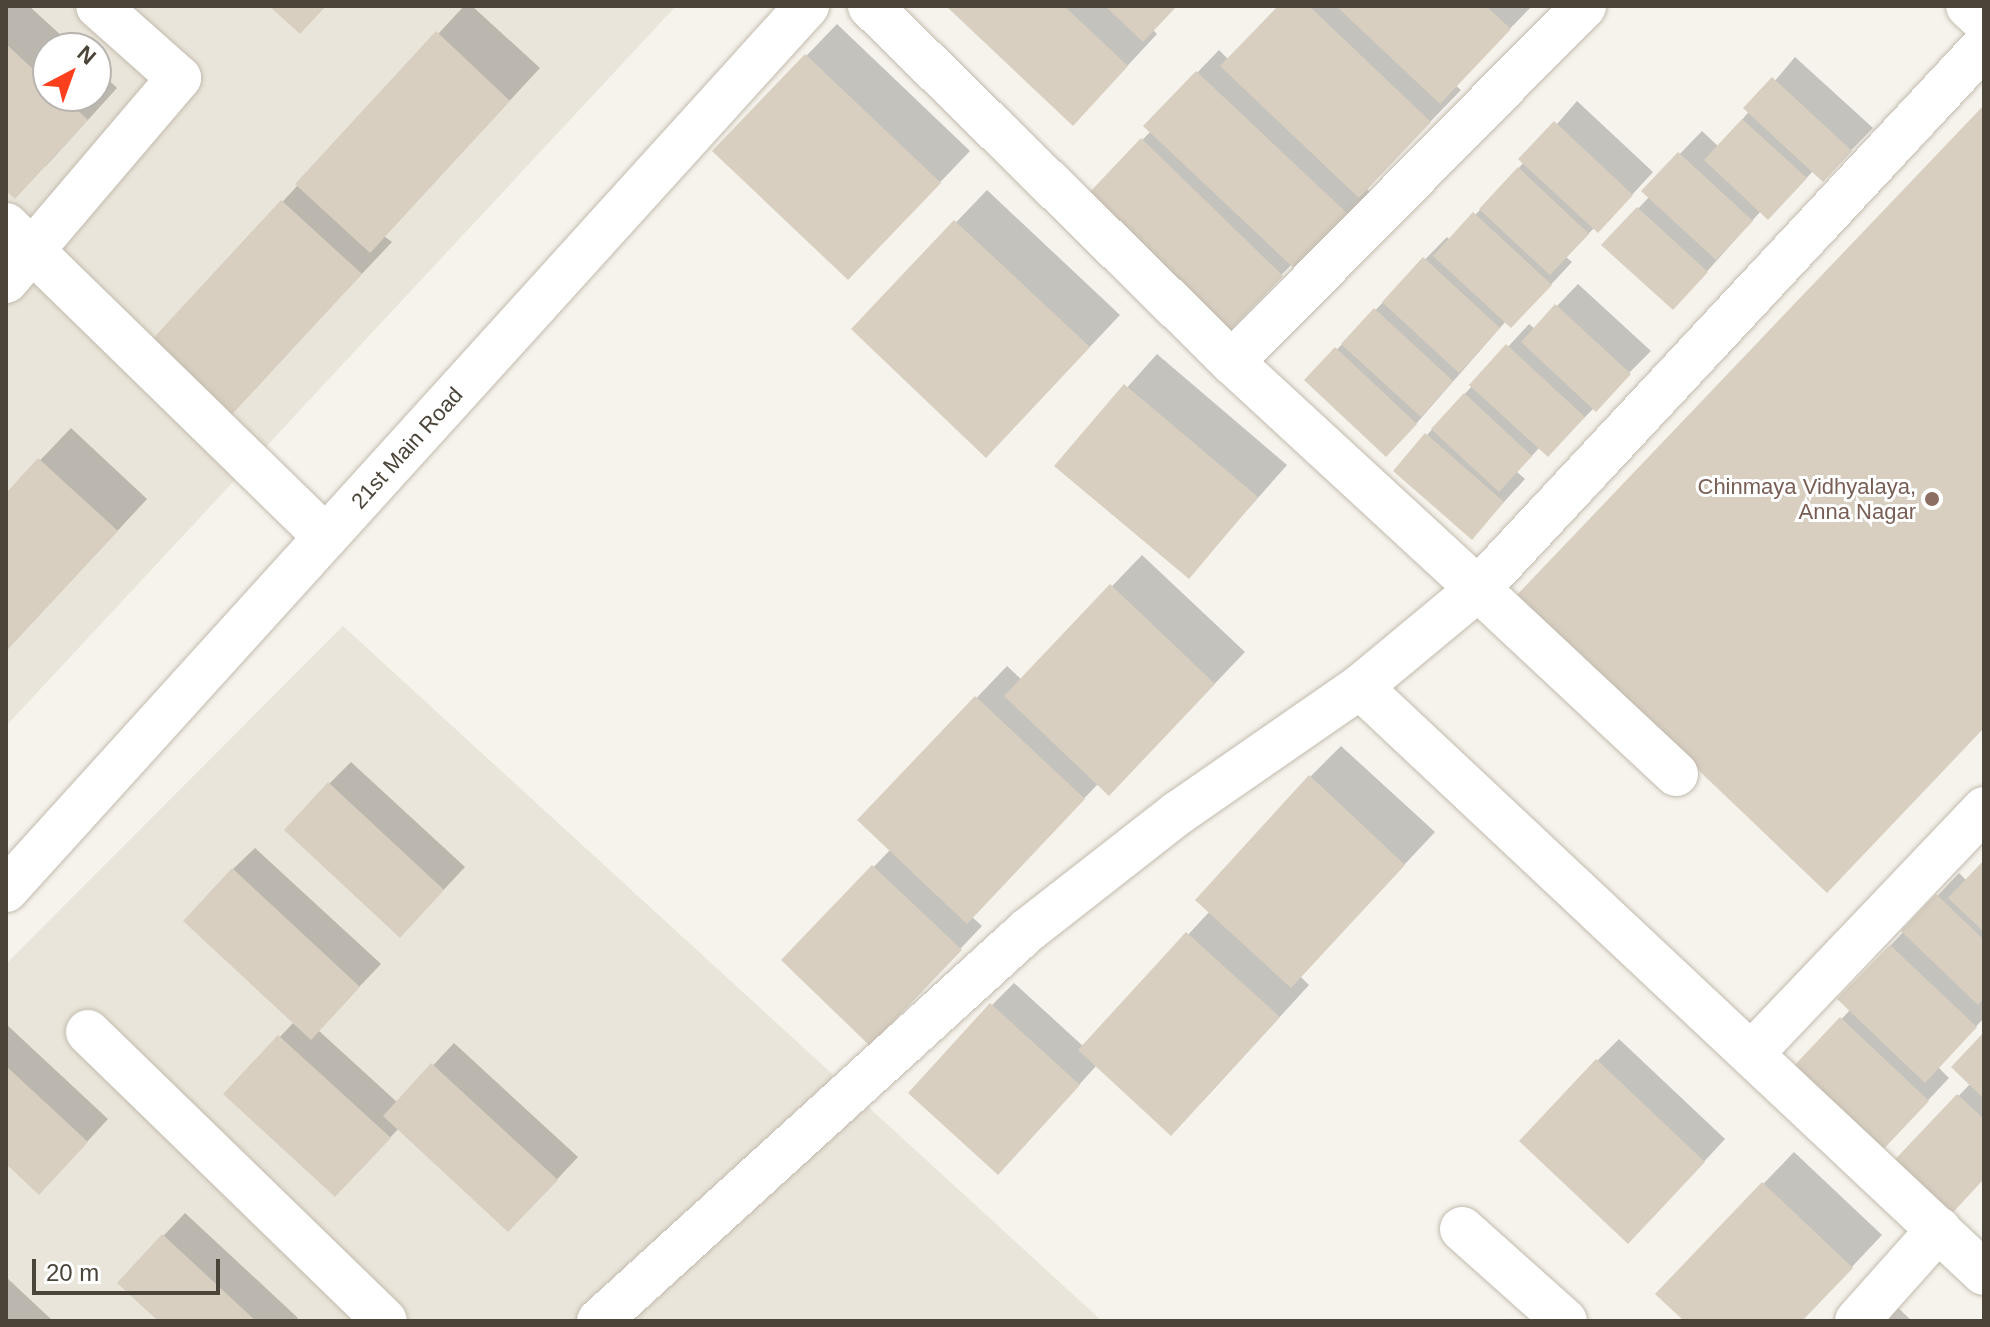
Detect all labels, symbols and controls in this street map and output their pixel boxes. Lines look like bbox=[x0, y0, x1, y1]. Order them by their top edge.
north arrow bbox=[32, 32, 112, 112]
text: N bbox=[73, 40, 101, 70]
street label: 21st Main Road bbox=[346, 382, 468, 514]
place label: Chinmaya Vidhyalaya, Anna Nagar bbox=[1698, 473, 1916, 524]
marker: Chinmaya Vidhyalaya, Anna Nagar bbox=[1923, 490, 1941, 508]
scale bar bbox=[36, 1243, 224, 1293]
text: 20 m bbox=[46, 1259, 99, 1286]

